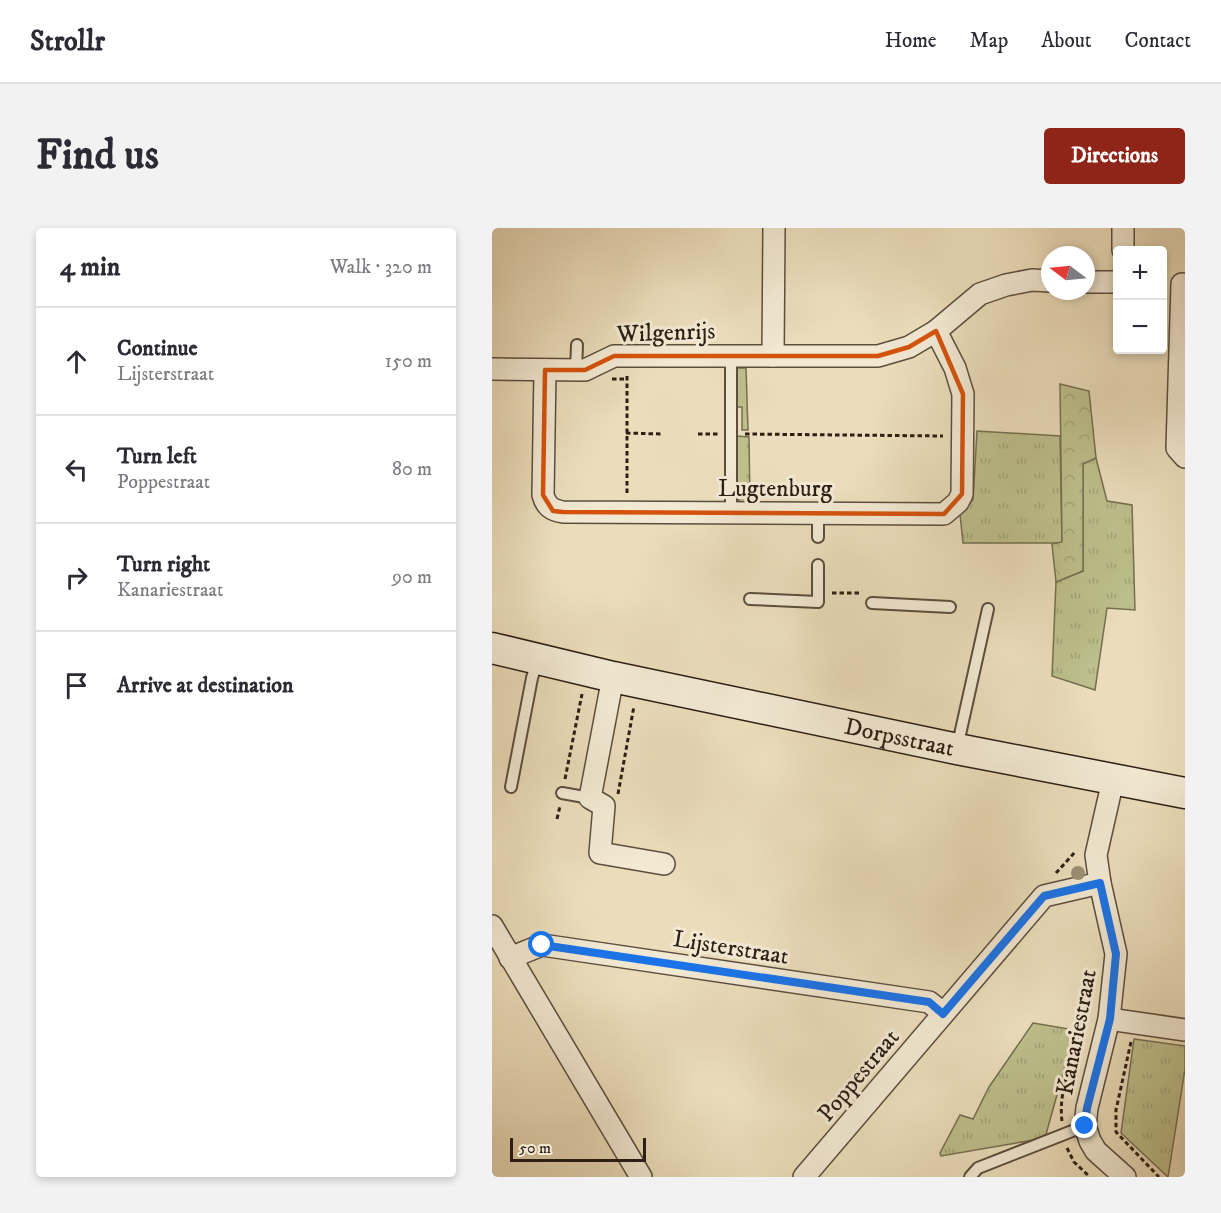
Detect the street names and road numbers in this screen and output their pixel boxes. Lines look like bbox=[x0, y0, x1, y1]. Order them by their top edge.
street label: Wilgenrijs bbox=[615, 316, 716, 350]
street label: Lugtenburg bbox=[718, 474, 832, 504]
street label: Dorpsstraat bbox=[842, 712, 957, 764]
street label: Lijsterstraat bbox=[671, 924, 791, 972]
street label: Kanariestraat bbox=[1050, 966, 1104, 1098]
street label: Poppestraat bbox=[811, 1023, 906, 1128]

